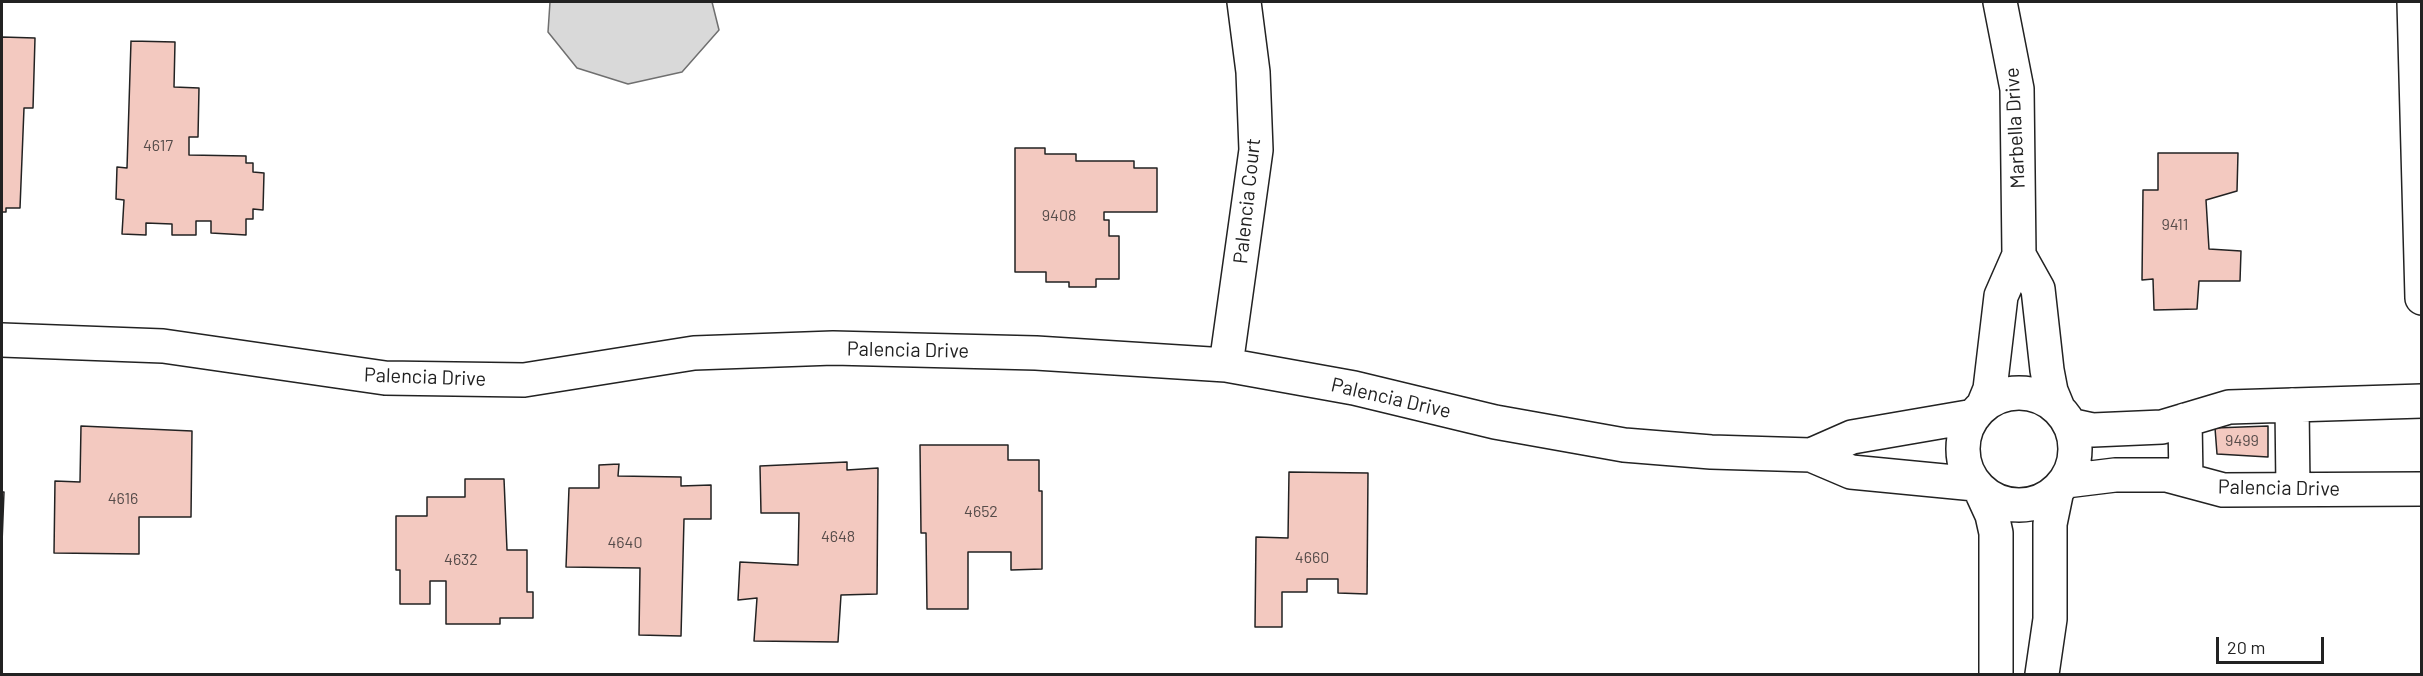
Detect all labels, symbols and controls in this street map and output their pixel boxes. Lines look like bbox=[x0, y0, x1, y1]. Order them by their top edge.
street label: Marbella Drive bbox=[2000, 67, 2030, 189]
house number: 4617 bbox=[143, 136, 173, 156]
street label: Palencia Court bbox=[1228, 137, 1266, 265]
house number: 9408 bbox=[1042, 206, 1076, 226]
house number: 9411 bbox=[2162, 215, 2188, 235]
street label: Palencia Drive bbox=[847, 337, 969, 363]
street label: Palencia Drive bbox=[364, 363, 486, 391]
street label: Palencia Drive bbox=[1329, 373, 1453, 423]
house number: 9499 bbox=[2225, 431, 2259, 451]
street label: Palencia Drive bbox=[2218, 475, 2340, 501]
house number: 4616 bbox=[108, 489, 138, 509]
house number: 4652 bbox=[964, 502, 998, 522]
house number: 4648 bbox=[821, 527, 855, 547]
house number: 4640 bbox=[608, 533, 642, 553]
house number: 4660 bbox=[1295, 548, 1329, 568]
house number: 4632 bbox=[444, 550, 478, 570]
scale bar bbox=[2219, 625, 2327, 663]
text: 20 m bbox=[2227, 636, 2265, 658]

